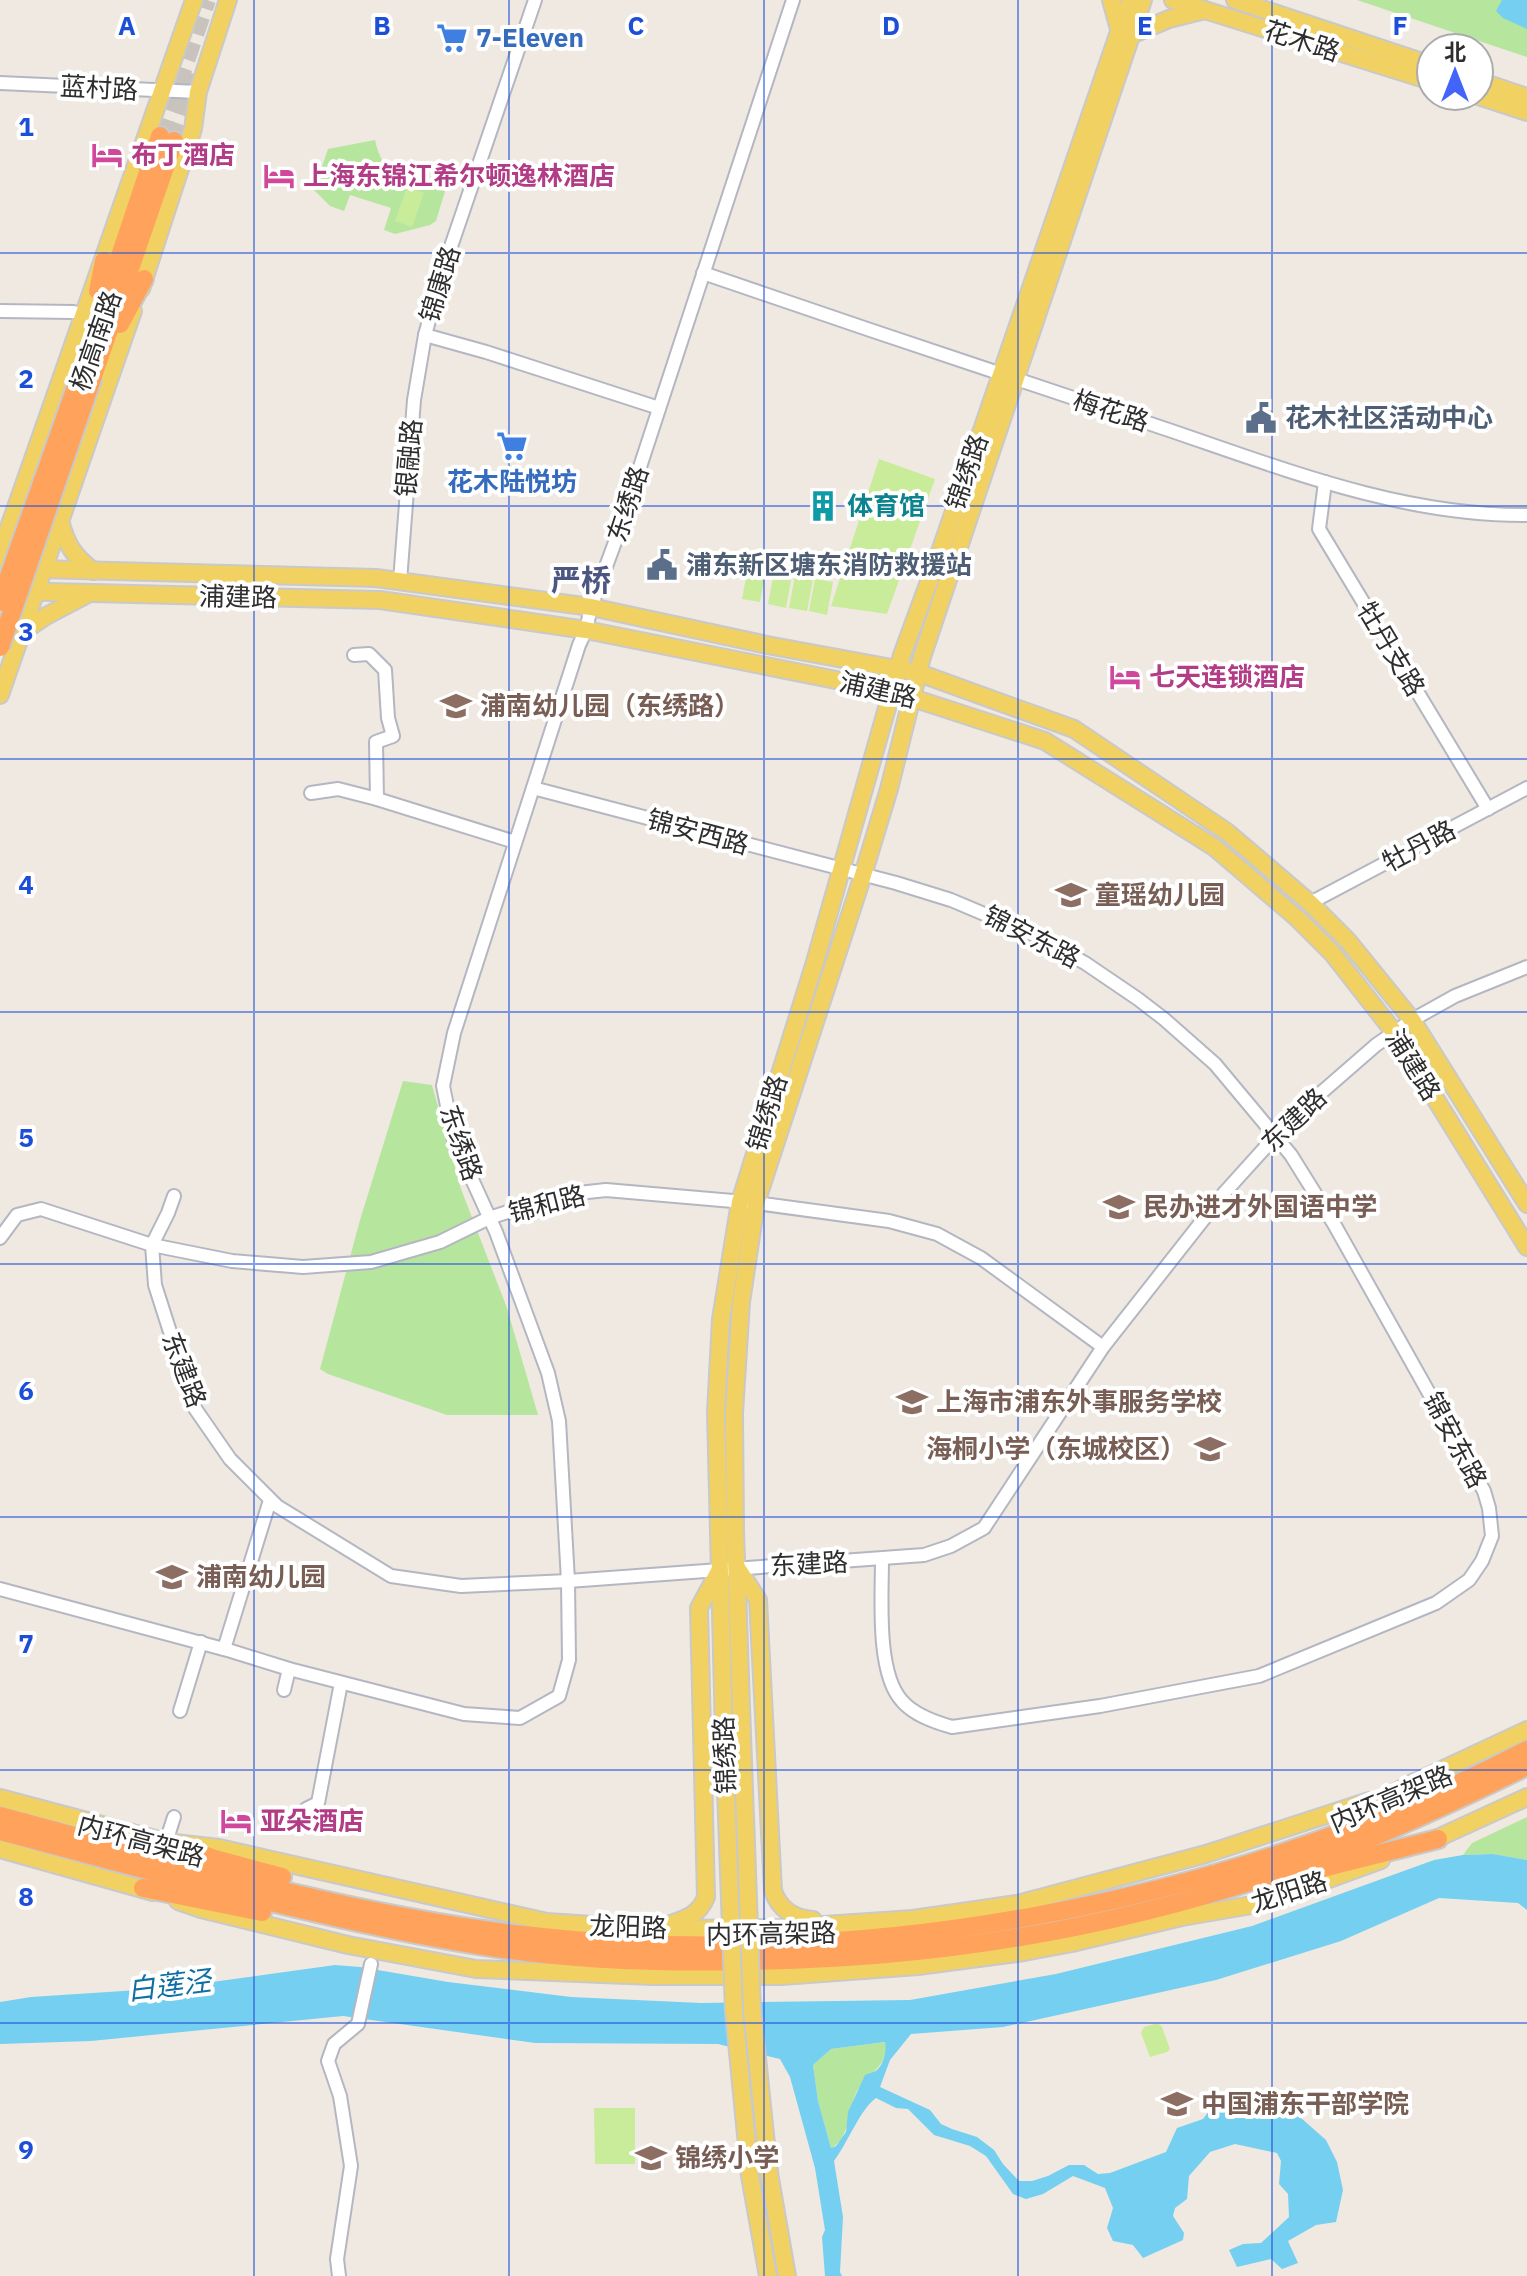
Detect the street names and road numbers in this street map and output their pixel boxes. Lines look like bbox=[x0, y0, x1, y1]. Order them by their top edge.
street label: 花木路 bbox=[1260, 12, 1345, 68]
street label: 蓝村路 bbox=[59, 68, 139, 106]
street label: 锦康路 bbox=[411, 241, 467, 326]
street label: 杨高南路 bbox=[62, 286, 128, 395]
street label: 梅花路 bbox=[1069, 382, 1154, 438]
street label: 银融路 bbox=[388, 418, 428, 498]
street label: 锦绣路 bbox=[937, 429, 995, 514]
street label: 东绣路 bbox=[599, 461, 655, 546]
street label: 浦建路 bbox=[199, 578, 277, 614]
street label: 牡丹支路 bbox=[1350, 595, 1433, 702]
street label: 浦建路 bbox=[836, 664, 920, 714]
street label: 锦安西路 bbox=[644, 801, 753, 861]
street label: 牡丹路 bbox=[1376, 812, 1461, 878]
street label: 锦安东路 bbox=[978, 897, 1087, 975]
street label: 浦建路 bbox=[1379, 1022, 1449, 1107]
street label: 锦绣路 bbox=[738, 1070, 794, 1155]
street label: 东建路 bbox=[1253, 1080, 1333, 1159]
street label: 东绣路 bbox=[433, 1100, 491, 1185]
street label: 锦和路 bbox=[505, 1177, 589, 1229]
street label: 东建路 bbox=[155, 1327, 215, 1412]
street label: 锦安东路 bbox=[1416, 1386, 1495, 1493]
street label: 东建路 bbox=[769, 1544, 849, 1582]
street label: 锦绣路 bbox=[706, 1715, 742, 1795]
street label: 内环高架路 bbox=[1324, 1757, 1457, 1839]
street label: 内环高架路 bbox=[74, 1807, 208, 1873]
street label: 龙阳路 bbox=[1246, 1863, 1331, 1919]
street label: 龙阳路 bbox=[588, 1908, 668, 1944]
street label: 内环高架路 bbox=[706, 1915, 836, 1951]

